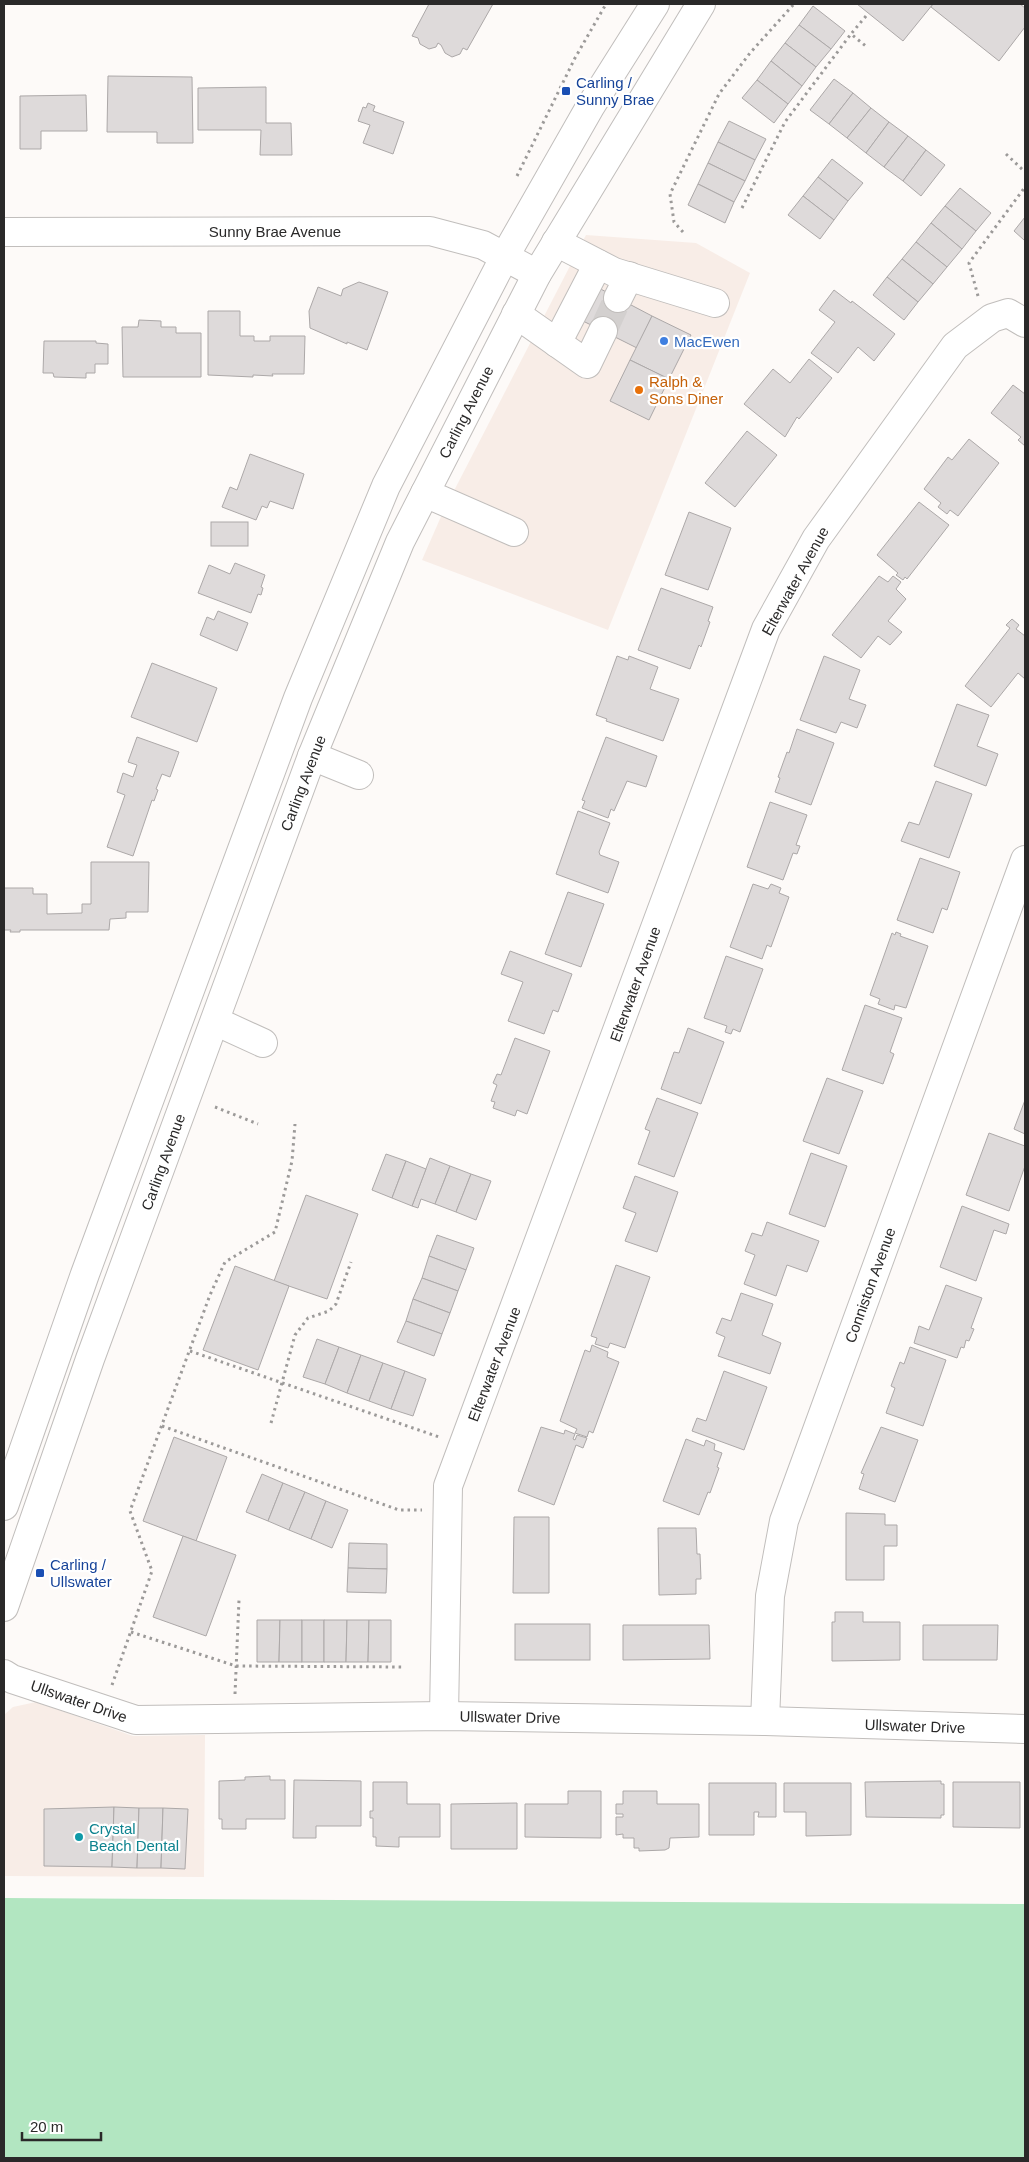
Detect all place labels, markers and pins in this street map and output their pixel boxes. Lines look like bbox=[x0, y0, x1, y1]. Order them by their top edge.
place label: Carling / Sunny Brae bbox=[576, 74, 654, 108]
marker: Carling / Sunny Brae bbox=[560, 85, 572, 97]
place label: MacEwen bbox=[674, 333, 740, 350]
marker: MacEwen bbox=[658, 335, 670, 347]
place label: Ralph & Sons Diner bbox=[649, 373, 723, 407]
marker: Ralph & Sons Diner bbox=[633, 384, 645, 396]
place label: Carling / Ullswater bbox=[50, 1556, 112, 1590]
marker: Carling / Ullswater bbox=[34, 1567, 46, 1579]
place label: Crystal Beach Dental bbox=[89, 1820, 179, 1854]
marker: Crystal Beach Dental bbox=[73, 1831, 85, 1843]

